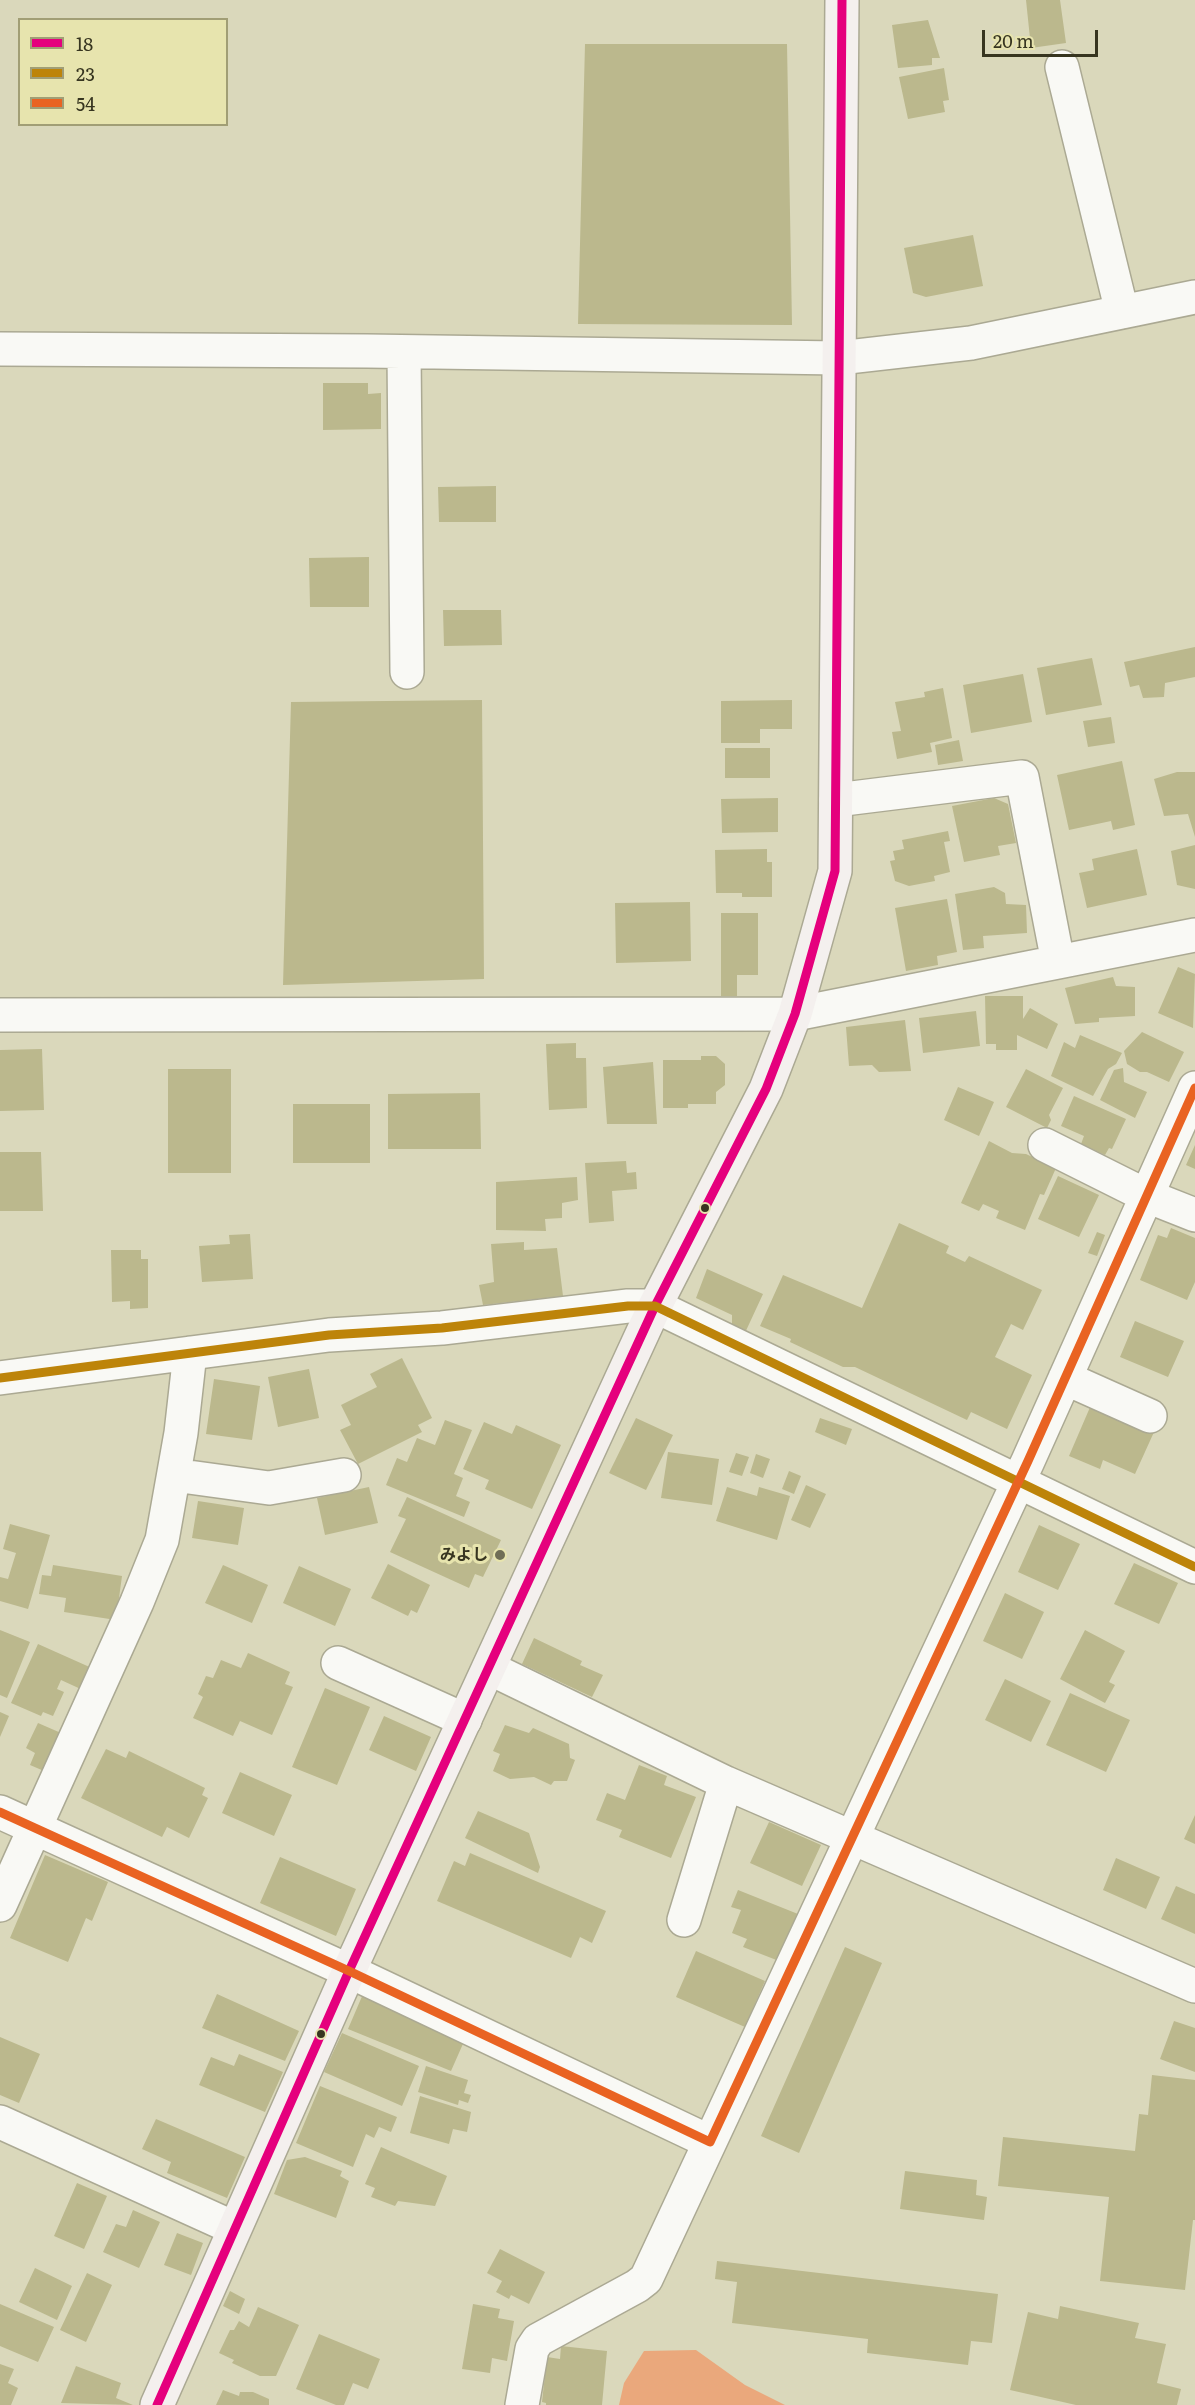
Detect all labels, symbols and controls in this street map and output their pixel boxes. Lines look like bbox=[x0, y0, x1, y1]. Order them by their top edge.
legend bbox=[18, 18, 228, 126]
scale bar bbox=[985, 18, 1100, 56]
text: 20 m bbox=[993, 27, 1034, 54]
text: 18 bbox=[76, 30, 93, 57]
text: 23 bbox=[76, 60, 95, 87]
text: 54 bbox=[76, 90, 95, 117]
unlabelled marker bbox=[699, 1202, 711, 1214]
place label: みよし bbox=[440, 1545, 488, 1565]
marker: みよし bbox=[493, 1548, 507, 1562]
unlabelled marker bbox=[315, 2028, 327, 2040]

